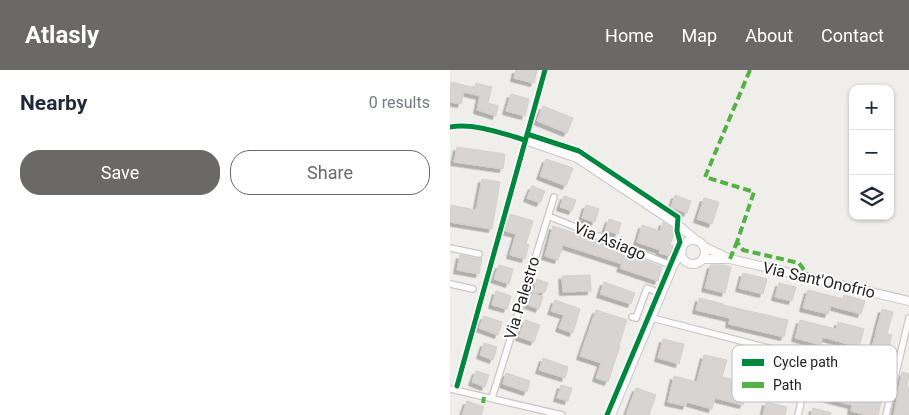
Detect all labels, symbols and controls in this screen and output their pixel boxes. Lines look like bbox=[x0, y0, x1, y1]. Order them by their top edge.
text: Atlasly bbox=[25, 21, 99, 49]
text: Home bbox=[605, 25, 654, 46]
text: Map bbox=[682, 25, 717, 46]
text: About bbox=[745, 25, 793, 46]
text: Contact bbox=[821, 25, 884, 46]
map controls bbox=[849, 85, 894, 220]
button: + bbox=[849, 85, 894, 130]
text: Nearby bbox=[20, 91, 87, 115]
text: 0 results bbox=[369, 93, 430, 112]
button: − bbox=[849, 130, 894, 175]
button: Save bbox=[20, 150, 220, 195]
button: Share bbox=[230, 150, 430, 195]
button: layers bbox=[849, 175, 894, 220]
street label: Via Asiago bbox=[571, 218, 649, 264]
street label: Via Palestro bbox=[500, 254, 544, 342]
street label: Via Sant'Onofrio bbox=[761, 258, 877, 302]
legend bbox=[732, 345, 897, 402]
text: Cycle path bbox=[773, 354, 838, 370]
text: Path bbox=[773, 377, 802, 393]

